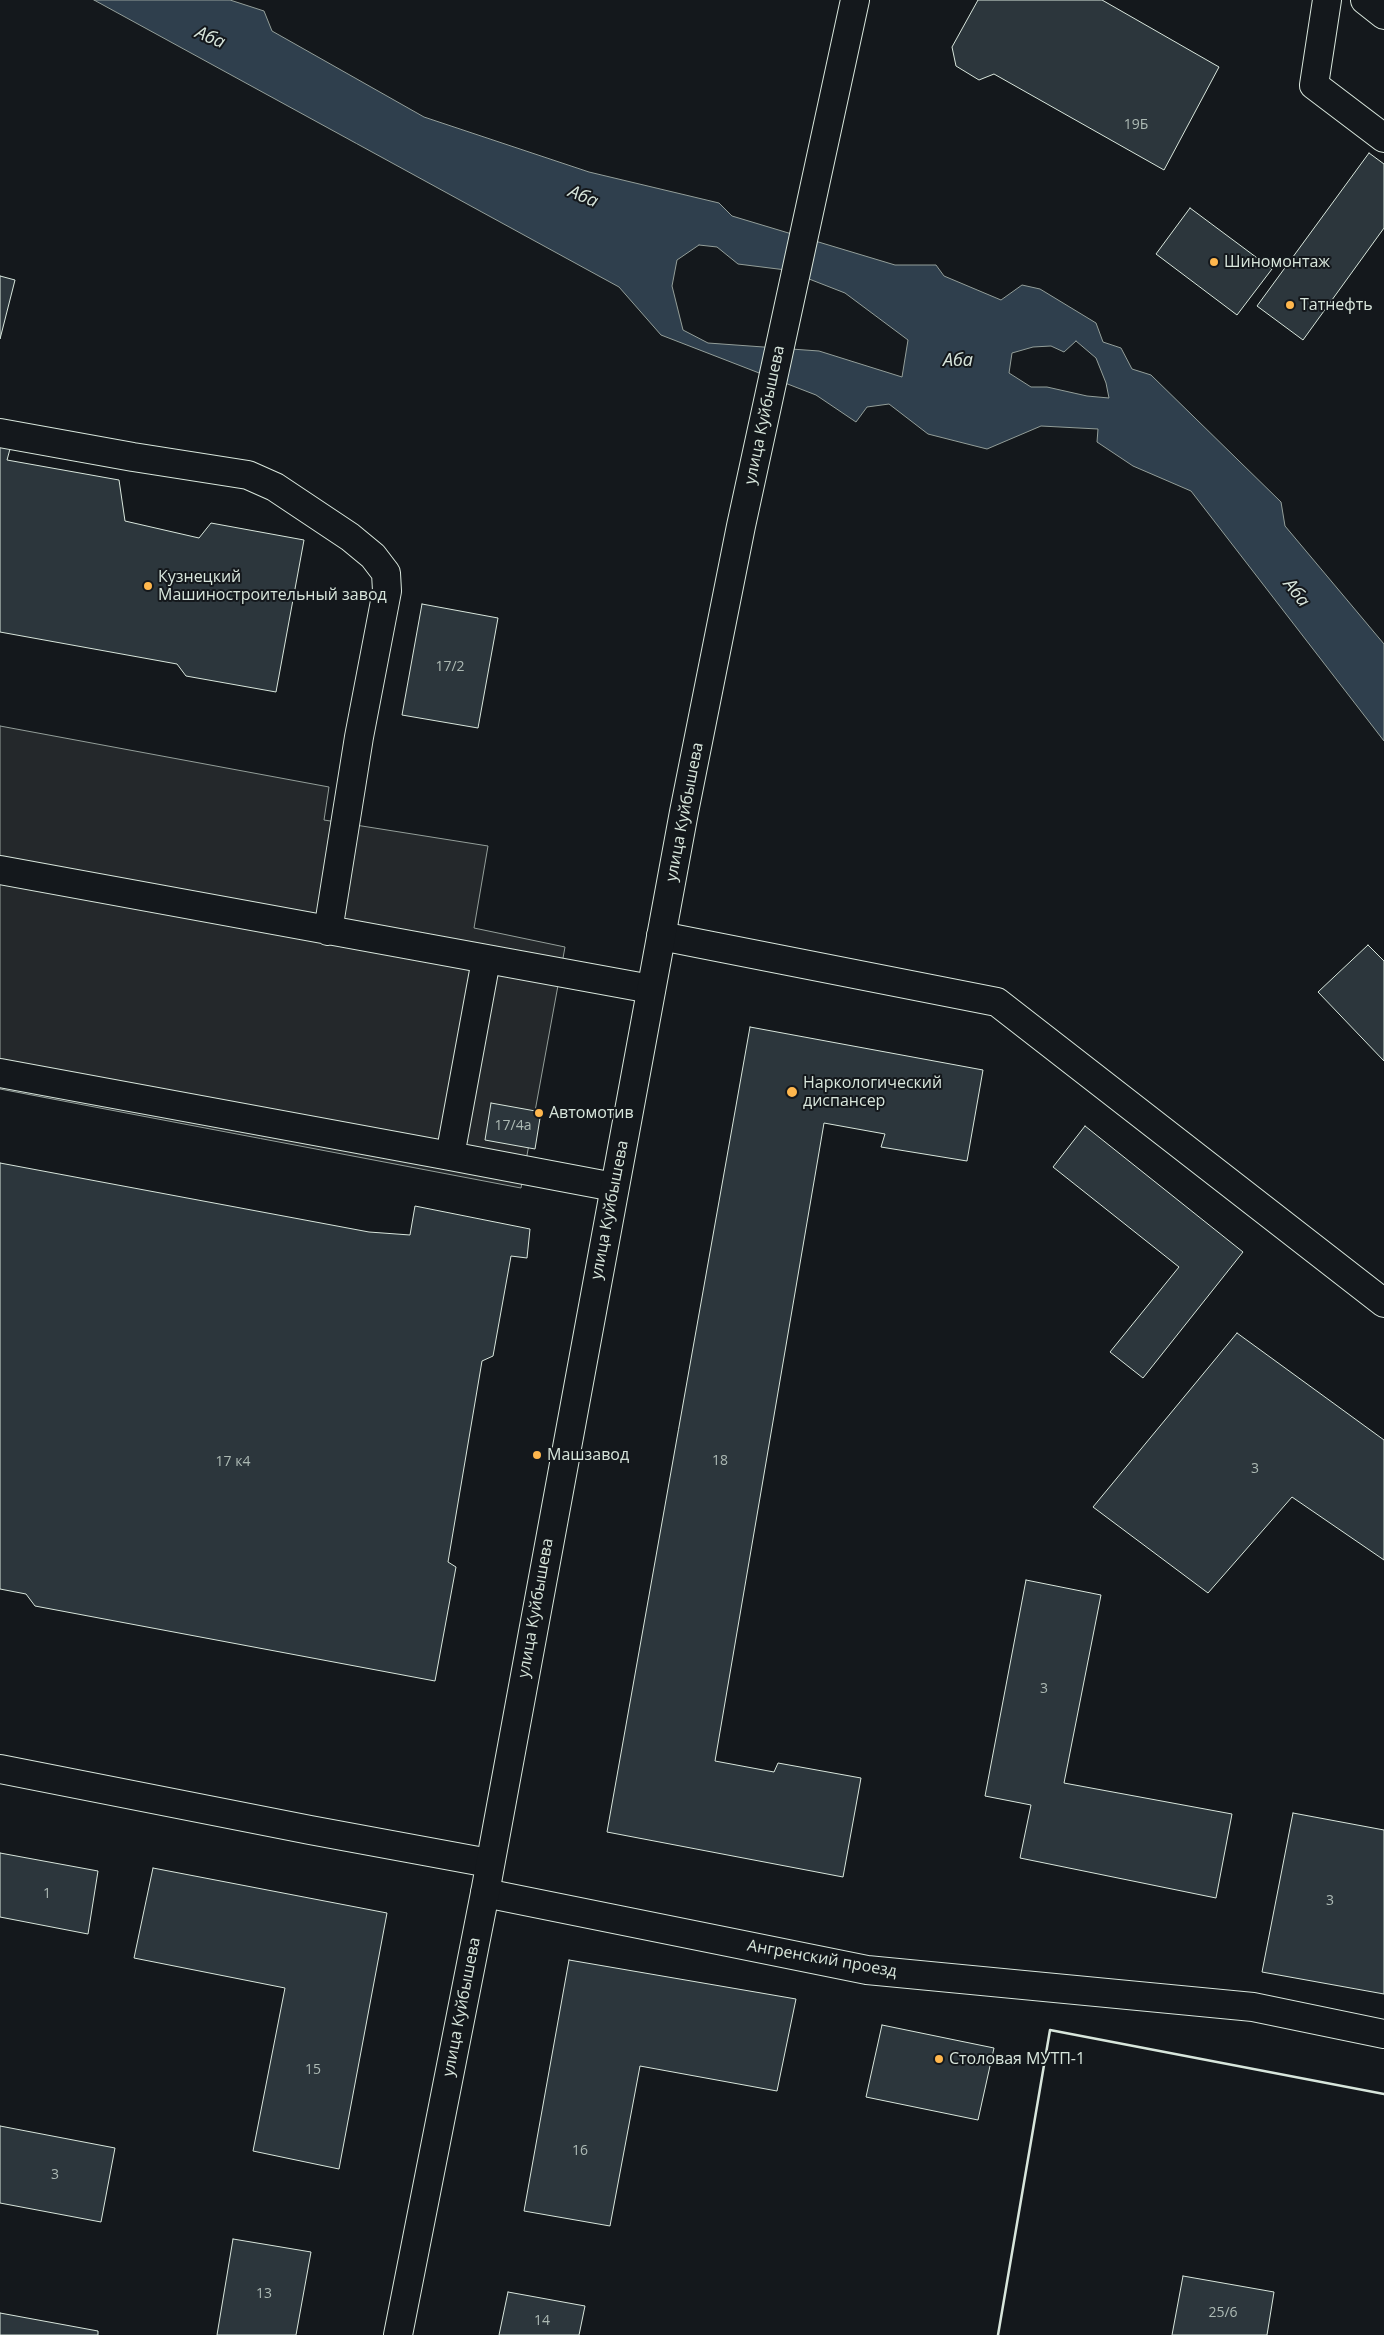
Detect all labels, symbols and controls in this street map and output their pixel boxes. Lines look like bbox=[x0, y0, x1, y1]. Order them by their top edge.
water label: Аба bbox=[192, 22, 228, 54]
house number: 19Б bbox=[1124, 117, 1148, 133]
water label: Аба bbox=[565, 181, 601, 213]
place label: Шиномонтаж bbox=[1224, 252, 1330, 272]
marker: Шиномонтаж bbox=[1208, 256, 1220, 268]
place label: Татнефть bbox=[1300, 295, 1373, 315]
marker: Татнефть bbox=[1284, 299, 1296, 311]
street label: улица Куйбышева bbox=[741, 344, 789, 486]
water label: Аба bbox=[943, 350, 973, 372]
place label: Кузнецкий Машиностроительный завод bbox=[158, 567, 387, 605]
water label: Аба bbox=[1278, 575, 1314, 611]
marker: Кузнецкий Машиностроительный завод bbox=[142, 580, 154, 592]
house number: 17/2 bbox=[435, 659, 465, 675]
street label: улица Куйбышева bbox=[662, 741, 708, 883]
place label: Наркологический диспансер bbox=[803, 1073, 942, 1111]
marker: Наркологический диспансер bbox=[785, 1085, 799, 1099]
place label: Автомотив bbox=[549, 1103, 634, 1123]
marker: Автомотив bbox=[533, 1107, 545, 1119]
house number: 17/4а bbox=[495, 1118, 531, 1134]
street label: улица Куйбышева bbox=[587, 1139, 633, 1281]
place label: Машзавод bbox=[547, 1445, 629, 1465]
marker: Машзавод bbox=[531, 1449, 543, 1461]
house number: 18 bbox=[712, 1453, 728, 1469]
house number: 17 к4 bbox=[216, 1454, 250, 1470]
house number: 3 bbox=[1251, 1461, 1259, 1477]
street label: улица Куйбышева bbox=[514, 1537, 558, 1679]
house number: 3 bbox=[1040, 1681, 1048, 1697]
house number: 1 bbox=[43, 1886, 51, 1902]
house number: 3 bbox=[1326, 1893, 1334, 1909]
street label: улица Куйбышева bbox=[439, 1936, 485, 2078]
street label: Ангренский проезд bbox=[746, 1936, 898, 1982]
place label: Столовая МУТП-1 bbox=[949, 2049, 1085, 2069]
marker: Столовая МУТП-1 bbox=[933, 2053, 945, 2065]
house number: 15 bbox=[305, 2062, 321, 2078]
house number: 16 bbox=[572, 2143, 588, 2159]
house number: 3 bbox=[51, 2167, 59, 2183]
house number: 13 bbox=[256, 2286, 272, 2302]
house number: 25/6 bbox=[1208, 2305, 1238, 2321]
house number: 14 bbox=[534, 2313, 550, 2329]

